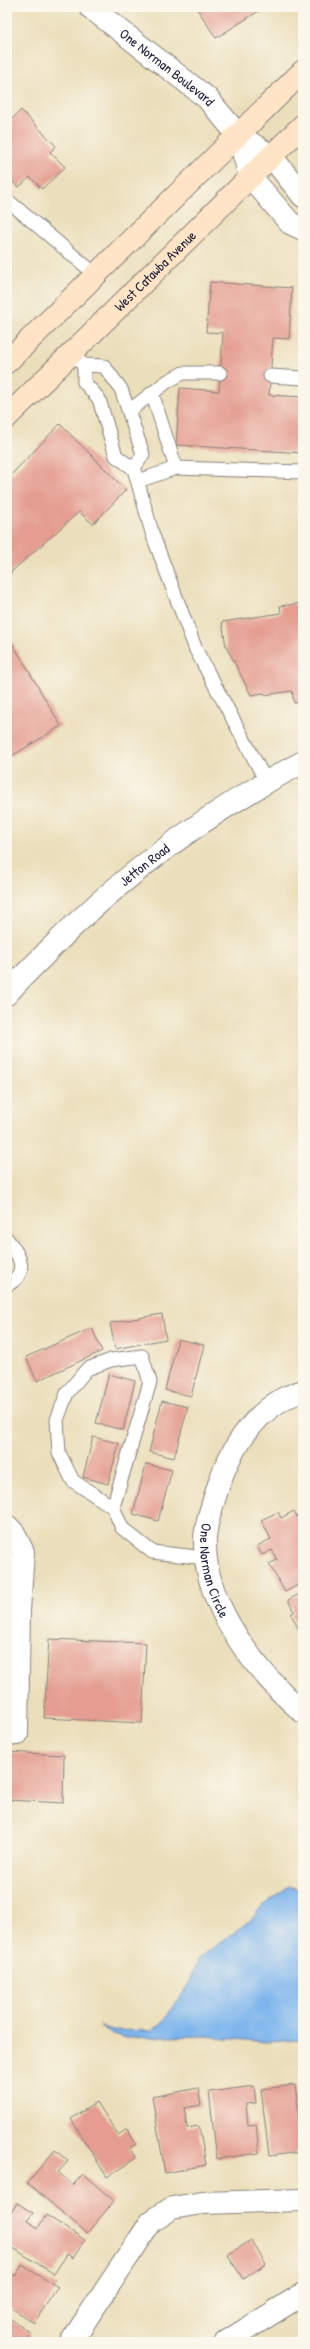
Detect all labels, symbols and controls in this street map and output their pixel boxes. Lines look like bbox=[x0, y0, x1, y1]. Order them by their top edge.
street label: One Norman Boulevard bbox=[116, 24, 220, 110]
street label: West Catawba Avenue bbox=[110, 226, 200, 315]
street label: Jetton Road bbox=[115, 838, 174, 890]
street label: One Norman Circle bbox=[196, 1522, 234, 1621]

